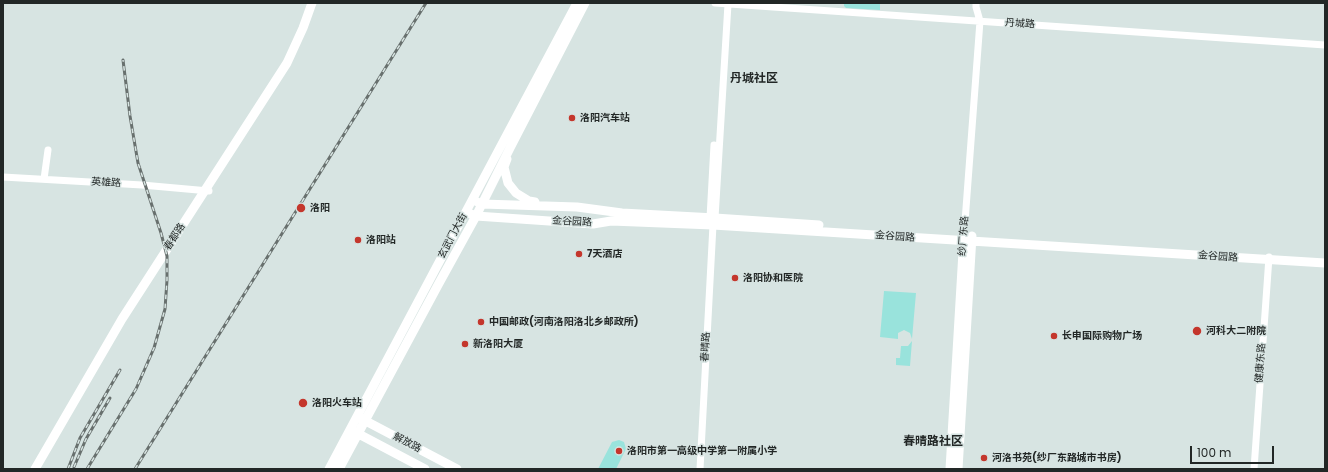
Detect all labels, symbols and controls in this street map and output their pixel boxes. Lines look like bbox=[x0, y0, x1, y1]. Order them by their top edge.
street label: 丹城路 bbox=[1005, 17, 1035, 31]
district label: 丹城社区 bbox=[730, 72, 778, 86]
place label: 洛阳汽车站 bbox=[580, 112, 630, 124]
marker: 洛阳汽车站 bbox=[567, 113, 577, 123]
street label: 英雄路 bbox=[91, 176, 121, 190]
marker: 洛阳 bbox=[295, 202, 307, 214]
place label: 洛阳 bbox=[310, 202, 330, 214]
street label: 玄武门大街 bbox=[436, 211, 470, 261]
street label: 金谷园路 bbox=[552, 215, 592, 229]
street label: 纱厂东路 bbox=[957, 216, 971, 256]
street label: 春都路 bbox=[162, 221, 188, 253]
street label: 金谷园路 bbox=[875, 230, 915, 244]
place label: 洛阳站 bbox=[366, 234, 396, 246]
marker: 洛阳站 bbox=[353, 235, 363, 245]
place label: 7天酒店 bbox=[587, 248, 622, 260]
marker: 7天酒店 bbox=[574, 249, 584, 259]
street label: 金谷园路 bbox=[1198, 250, 1238, 264]
place label: 洛阳协和医院 bbox=[743, 272, 803, 284]
marker: 洛阳协和医院 bbox=[730, 273, 740, 283]
place label: 中国邮政(河南洛阳洛北乡邮政所) bbox=[489, 316, 639, 328]
marker: 中国邮政(河南洛阳洛北乡邮政所) bbox=[476, 317, 486, 327]
marker: 河科大二附院 bbox=[1191, 325, 1203, 337]
place label: 河科大二附院 bbox=[1206, 325, 1266, 337]
place label: 长申国际购物广场 bbox=[1062, 330, 1142, 342]
marker: 长申国际购物广场 bbox=[1049, 331, 1059, 341]
street label: 春晴路 bbox=[699, 332, 713, 362]
place label: 新洛阳大厦 bbox=[473, 338, 523, 350]
marker: 新洛阳大厦 bbox=[460, 339, 470, 349]
street label: 健康东路 bbox=[1254, 343, 1268, 383]
marker: 洛阳火车站 bbox=[297, 397, 309, 409]
place label: 洛阳火车站 bbox=[312, 397, 362, 409]
street label: 解放路 bbox=[391, 431, 423, 455]
district label: 春晴路社区 bbox=[903, 435, 963, 449]
scale bar bbox=[1192, 438, 1276, 464]
text: 100 m bbox=[1197, 444, 1231, 461]
place label: 洛阳市第一高级中学第一附属小学 bbox=[627, 445, 777, 457]
marker: 洛阳市第一高级中学第一附属小学 bbox=[614, 446, 624, 456]
place label: 河洛书苑(纱厂东路城市书房) bbox=[992, 452, 1122, 464]
marker: 河洛书苑(纱厂东路城市书房) bbox=[979, 453, 989, 463]

